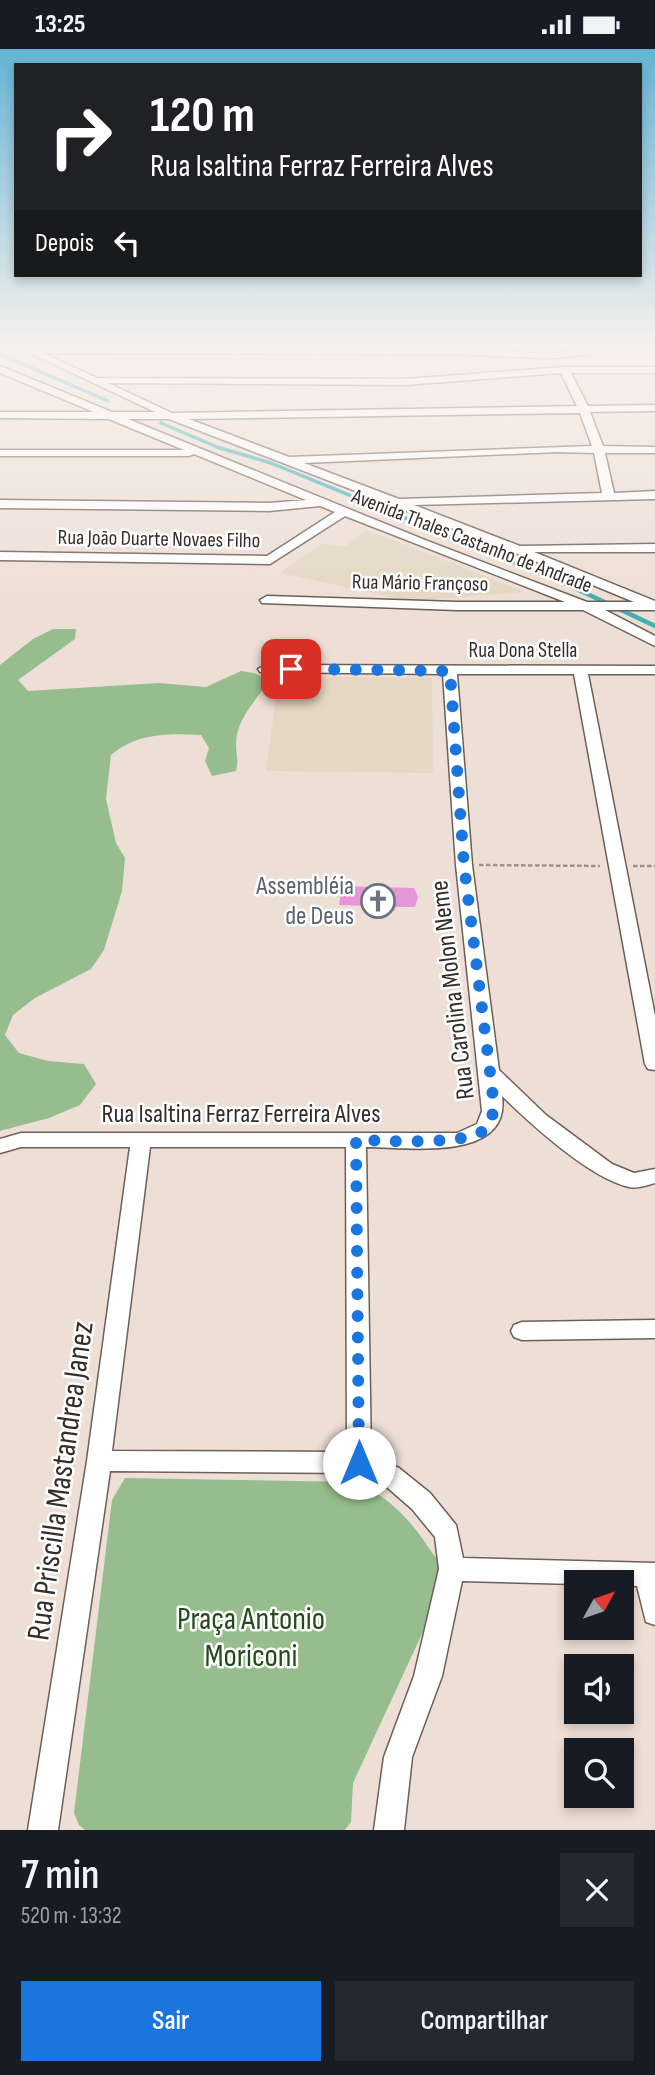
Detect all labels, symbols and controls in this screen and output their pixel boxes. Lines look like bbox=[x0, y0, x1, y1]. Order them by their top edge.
text: 13:25 bbox=[35, 9, 85, 40]
text: 120 m bbox=[150, 87, 255, 146]
icon: right bbox=[35, 91, 126, 182]
text: Rua Isaltina Ferraz Ferreira Alves bbox=[150, 147, 494, 186]
icon: left bbox=[108, 224, 146, 262]
text: Depois bbox=[35, 228, 94, 259]
street label: Avenida Thales Castanho de Andrade bbox=[347, 483, 596, 598]
street label: Rua João Duarte Novaes Filho bbox=[57, 525, 261, 553]
street label: Rua Mário Françoso bbox=[352, 569, 488, 597]
street label: Rua Dona Stella bbox=[469, 638, 577, 663]
pin bbox=[261, 639, 321, 699]
icon: arrive bbox=[272, 650, 310, 688]
place label: Assembléia de Deus bbox=[255, 871, 354, 932]
street label: Rua Carolina Molon Neme bbox=[424, 879, 482, 1101]
church icon: Assembléia de Deus bbox=[359, 882, 397, 920]
street label: Rua Isaltina Ferraz Ferreira Alves bbox=[101, 1099, 381, 1130]
street label: Rua Priscilla Mastandrea Janez bbox=[19, 1319, 103, 1643]
position arrow bbox=[322, 1426, 396, 1500]
north arrow bbox=[564, 1570, 634, 1640]
map controls bbox=[564, 1570, 634, 1808]
park label: Praça Antonio Moriconi bbox=[177, 1600, 325, 1676]
button: sound bbox=[564, 1654, 634, 1724]
button: search bbox=[564, 1738, 634, 1808]
text: 7 min bbox=[21, 1850, 99, 1901]
button: close bbox=[560, 1853, 634, 1927]
text: 520 m · 13:32 bbox=[21, 1902, 121, 1930]
button: Sair bbox=[21, 1981, 321, 2061]
button: Compartilhar bbox=[335, 1981, 634, 2061]

